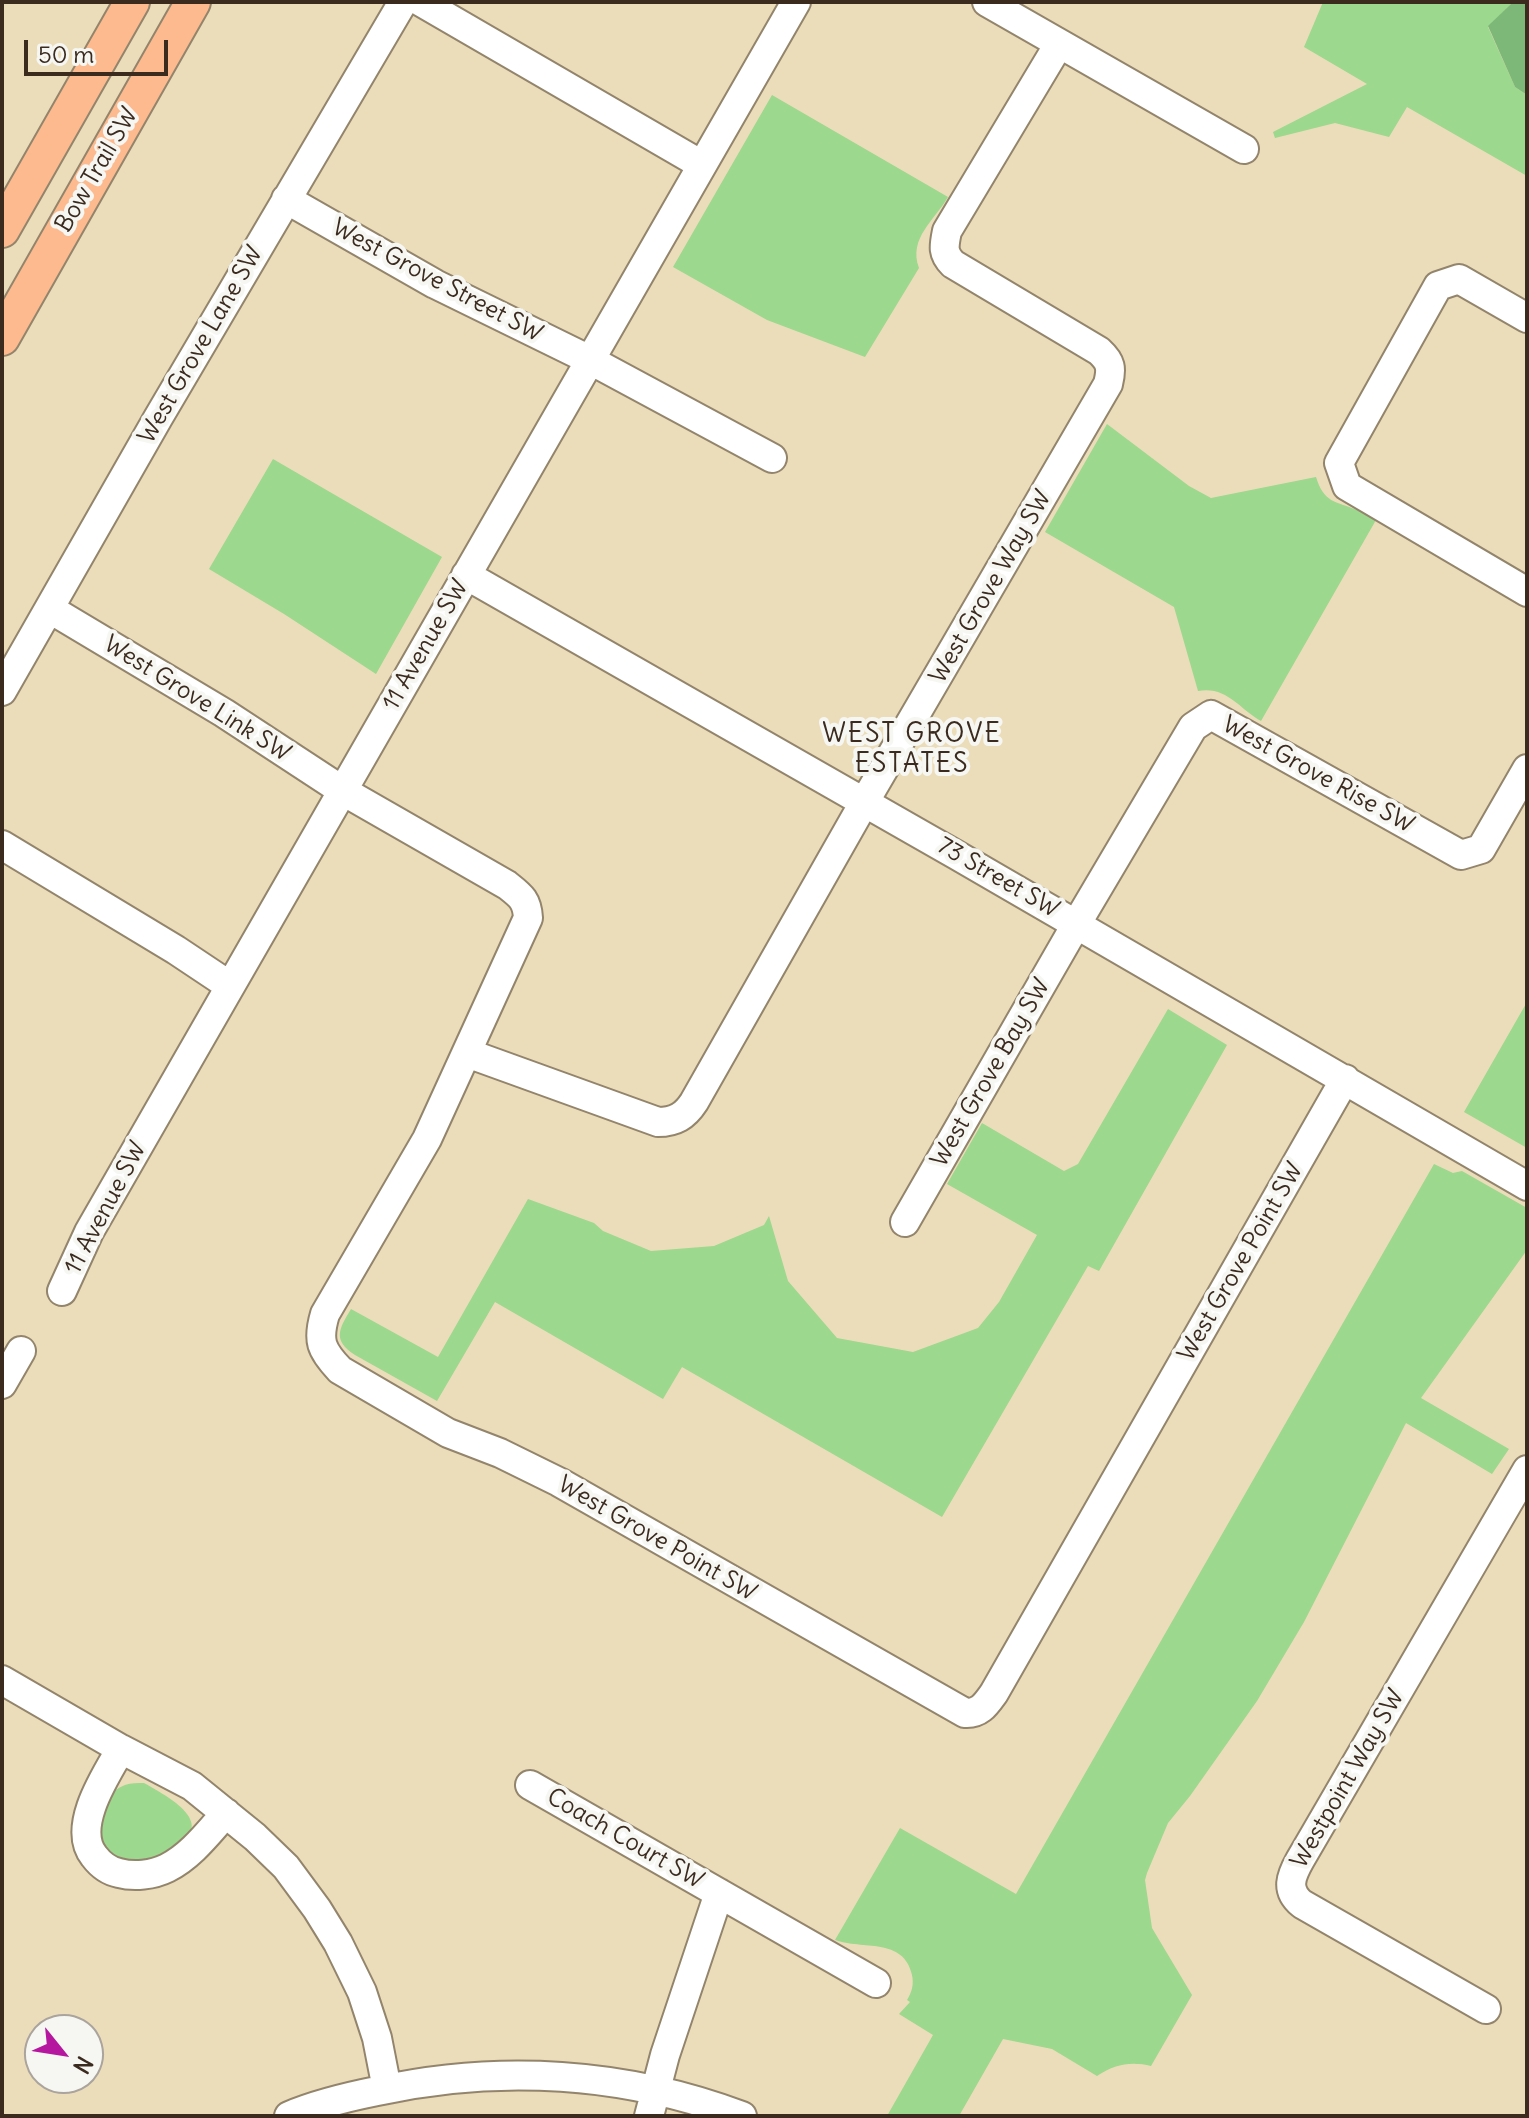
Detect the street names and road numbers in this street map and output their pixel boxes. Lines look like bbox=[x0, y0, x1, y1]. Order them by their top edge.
street label: Bow Trail SW bbox=[50, 102, 144, 238]
street label: West Grove Street SW bbox=[327, 213, 547, 349]
street label: West Grove Lane SW bbox=[133, 241, 269, 449]
street label: West Grove Way SW bbox=[924, 485, 1058, 689]
street label: 11 Avenue SW bbox=[377, 575, 475, 715]
street label: West Grove Link SW bbox=[98, 630, 296, 768]
street label: West Grove Rise SW bbox=[1217, 710, 1419, 840]
street label: 73 Street SW bbox=[932, 832, 1064, 924]
street label: West Grove Bay SW bbox=[925, 974, 1057, 1172]
street label: 11 Avenue SW bbox=[59, 1137, 153, 1279]
street label: West Grove Point SW bbox=[1172, 1158, 1310, 1366]
street label: West Grove Point SW bbox=[553, 1470, 761, 1608]
street label: Westpoint Way SW bbox=[1285, 1684, 1411, 1874]
street label: Coach Court SW bbox=[541, 1782, 709, 1896]

